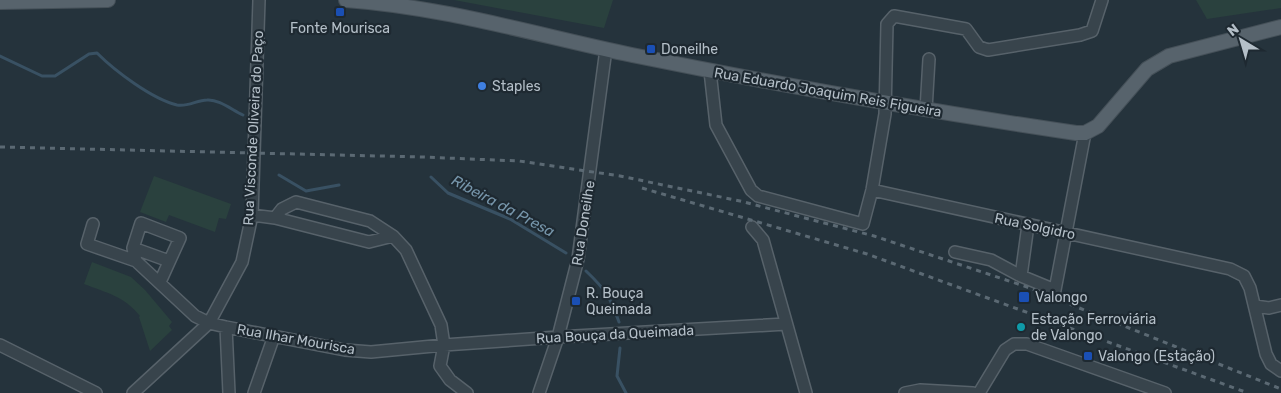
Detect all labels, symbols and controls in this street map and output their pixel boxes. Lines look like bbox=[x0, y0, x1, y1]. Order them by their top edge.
marker: Fonte Mourisca bbox=[334, 6, 346, 18]
north arrow bbox=[1216, 15, 1266, 65]
place label: Fonte Mourisca bbox=[290, 20, 390, 37]
text: N bbox=[1224, 20, 1243, 40]
street label: Rua Visconde Oliveira do Paço bbox=[240, 30, 267, 226]
place label: Doneilhe bbox=[661, 41, 718, 58]
marker: Doneilhe bbox=[645, 43, 657, 55]
street label: Rua Eduardo Joaquim Reis Figueira bbox=[713, 64, 943, 121]
place label: Staples bbox=[492, 78, 541, 95]
marker: Staples bbox=[476, 80, 488, 92]
water label: Ribeira da Presa bbox=[448, 171, 558, 241]
street label: Rua Doneilhe bbox=[568, 179, 599, 267]
street label: Rua Solgidro bbox=[993, 210, 1077, 243]
place label: R. Bouça Queimada bbox=[586, 285, 651, 318]
place label: Valongo bbox=[1035, 289, 1087, 306]
marker: Valongo bbox=[1017, 290, 1031, 304]
marker: R. Bouça Queimada bbox=[570, 295, 582, 307]
place label: Estação Ferroviária de Valongo bbox=[1031, 311, 1156, 344]
street label: Rua Ilhar Mourisca bbox=[236, 321, 356, 358]
marker: Estação Ferroviária de Valongo bbox=[1015, 321, 1027, 333]
street label: Rua Bouça da Queimada bbox=[536, 322, 695, 347]
place label: Valongo (Estação) bbox=[1098, 348, 1215, 365]
marker: Valongo (Estação) bbox=[1082, 350, 1094, 362]

